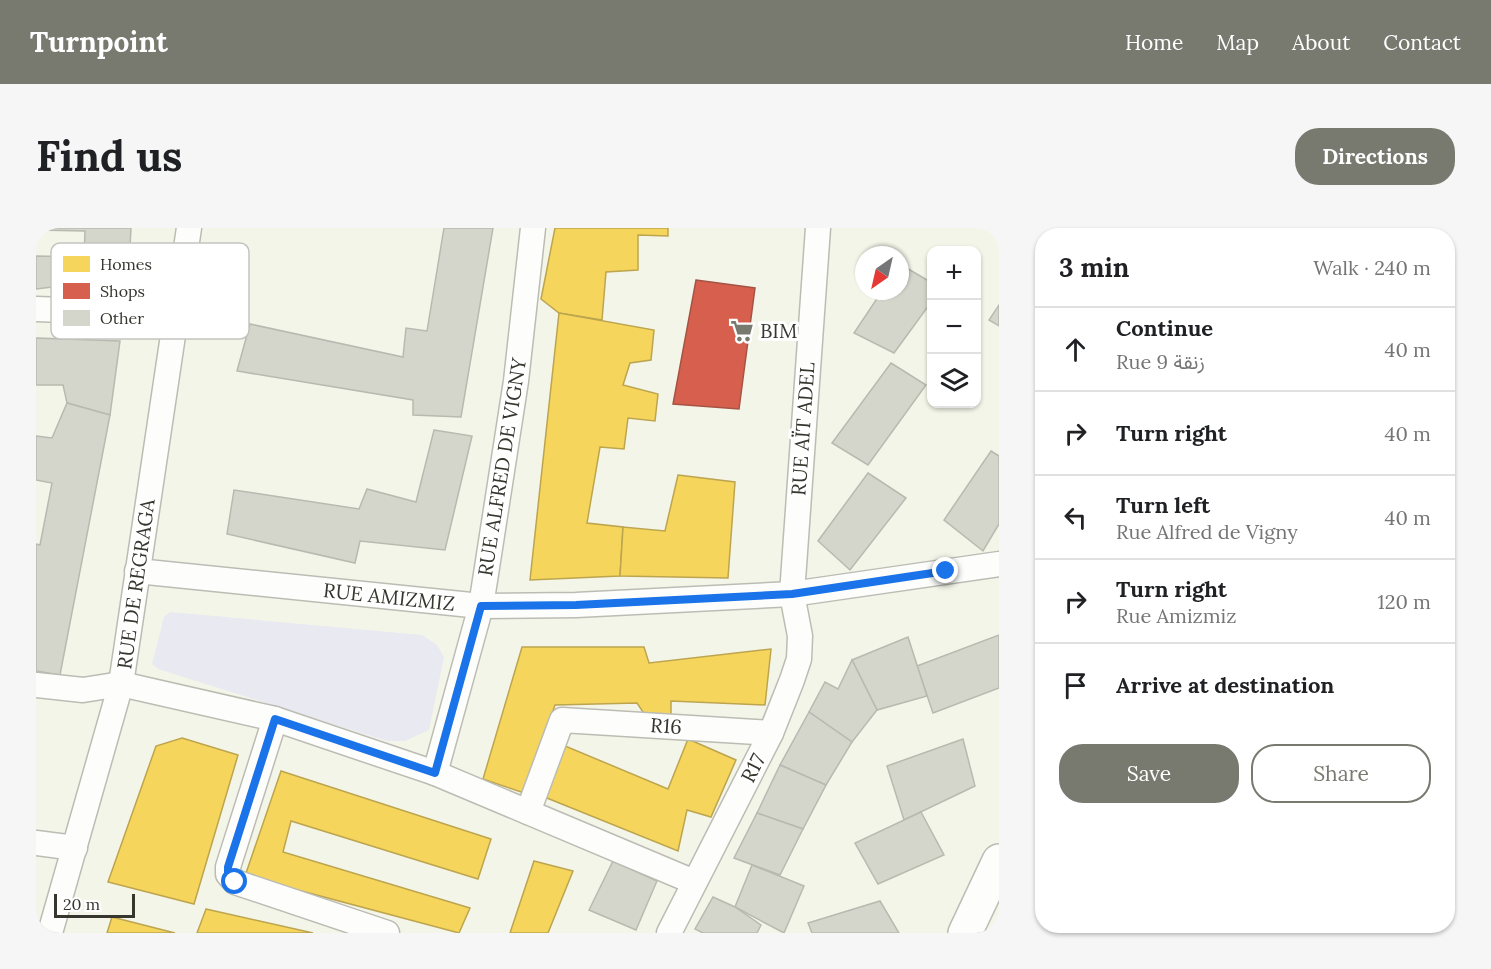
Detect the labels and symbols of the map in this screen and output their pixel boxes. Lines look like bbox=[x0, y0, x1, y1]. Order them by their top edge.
legend bbox=[51, 243, 249, 339]
north arrow bbox=[855, 246, 909, 300]
text: Homes bbox=[100, 254, 152, 274]
text: Shops bbox=[100, 281, 145, 301]
text: Other bbox=[100, 308, 144, 328]
supermarket icon: BIM bbox=[729, 318, 755, 344]
place label: BIM bbox=[760, 318, 797, 343]
street label: RUE ALFRED DE VIGNY bbox=[472, 356, 531, 578]
street label: RUE AÏT ADEL bbox=[785, 361, 820, 497]
street label: RUE DE REGRAGA bbox=[111, 497, 160, 671]
route end bbox=[932, 557, 958, 583]
street label: RUE AMIZMIZ bbox=[322, 577, 456, 616]
street label: R16 bbox=[649, 712, 683, 739]
street label: R17 bbox=[735, 749, 770, 786]
route start bbox=[221, 868, 247, 894]
scale bar bbox=[54, 891, 135, 918]

